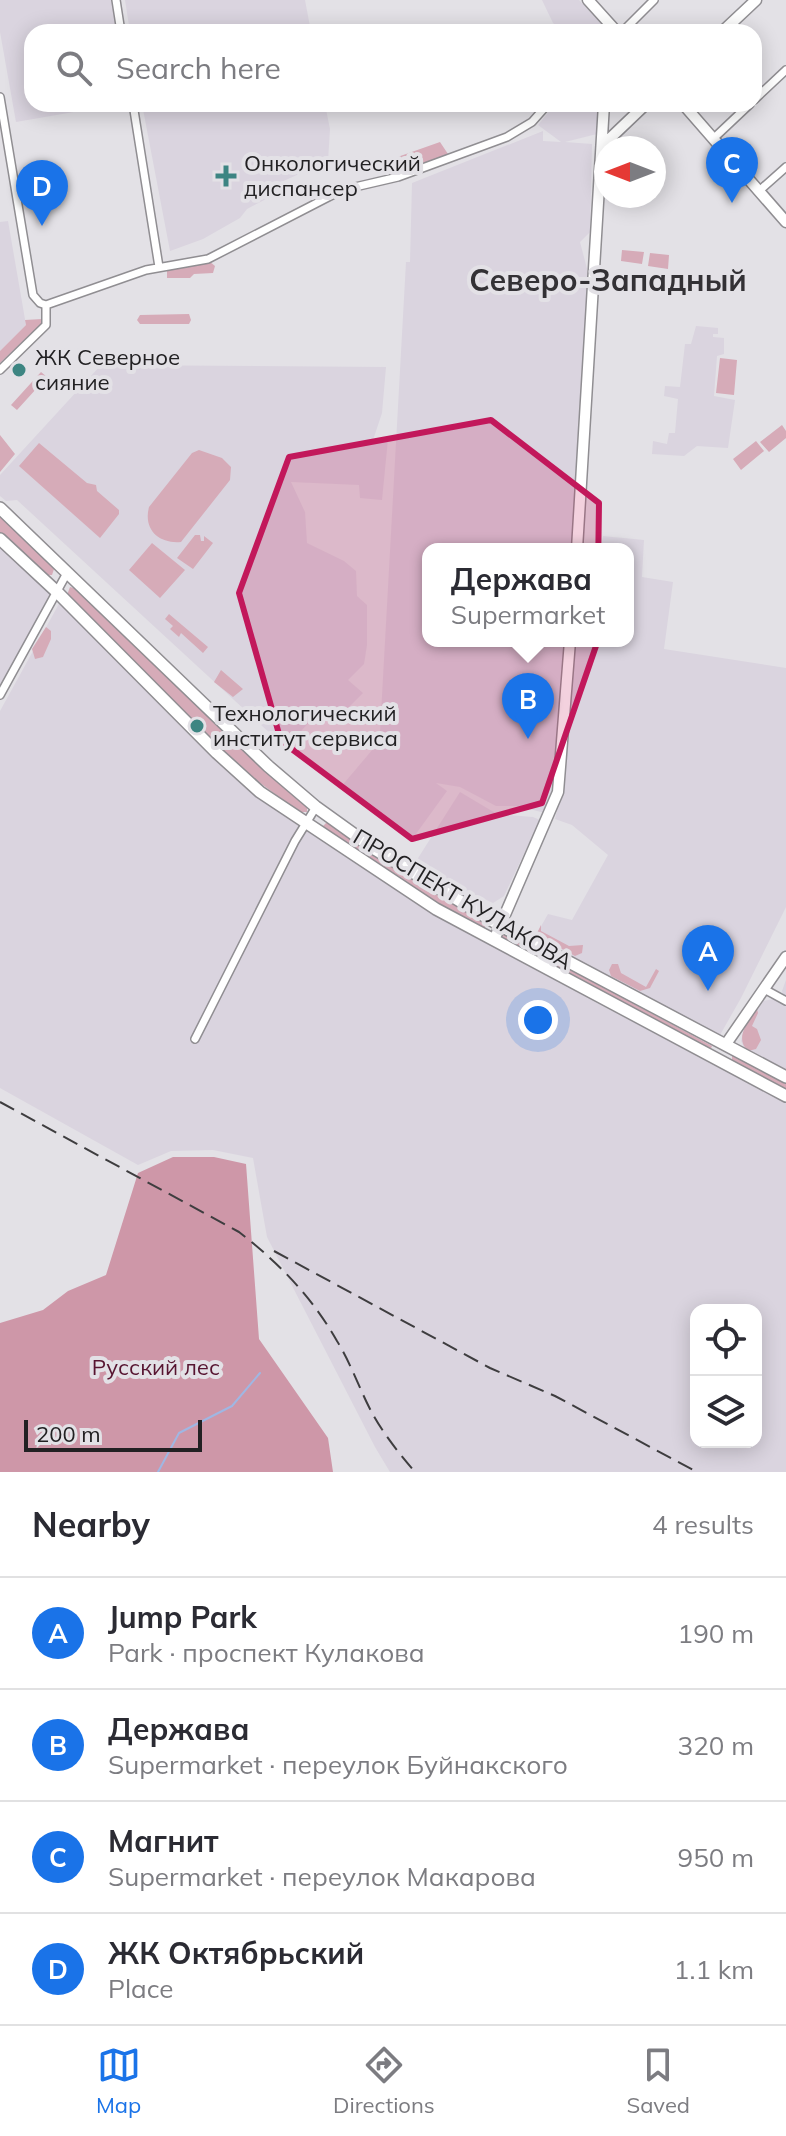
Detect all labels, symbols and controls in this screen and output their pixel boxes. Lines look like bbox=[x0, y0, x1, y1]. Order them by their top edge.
search box bbox=[24, 24, 762, 112]
icon: search bbox=[52, 46, 96, 90]
text: Search here bbox=[116, 49, 281, 87]
north arrow bbox=[594, 136, 666, 208]
pin: C bbox=[706, 137, 758, 203]
place label: Онкологический диспансер bbox=[244, 149, 421, 202]
pin: D bbox=[16, 160, 68, 226]
marker: Онкологический диспансер bbox=[215, 165, 237, 187]
district label: Северо-Западный bbox=[469, 261, 747, 299]
place label: ЖК Северное сияние bbox=[35, 343, 180, 396]
marker: ЖК Северное сияние bbox=[10, 361, 28, 379]
popup bbox=[422, 543, 634, 647]
text: Держава bbox=[451, 560, 592, 598]
text: Supermarket bbox=[451, 598, 605, 631]
pin: B bbox=[502, 673, 554, 739]
place label: Технологический институт сервиса bbox=[213, 699, 398, 752]
marker: Технологический институт сервиса bbox=[188, 717, 206, 735]
street label: ПРОСПЕКТ КУЛАКОВА bbox=[348, 823, 578, 975]
pin: A bbox=[682, 925, 734, 991]
your location bbox=[518, 1000, 558, 1040]
map controls bbox=[690, 1304, 762, 1448]
button: locate bbox=[690, 1304, 762, 1376]
park label: Русский лес bbox=[92, 1353, 220, 1381]
button: layers bbox=[690, 1376, 762, 1448]
scale bar bbox=[24, 1416, 202, 1452]
text: 200 m bbox=[36, 1420, 101, 1448]
text: Nearby bbox=[32, 1503, 150, 1546]
text: 4 results bbox=[652, 1508, 754, 1541]
text: Jump Park bbox=[108, 1598, 257, 1636]
text: A bbox=[48, 1617, 68, 1650]
text: 190 m bbox=[678, 1617, 754, 1650]
text: Park · проспект Кулакова bbox=[108, 1636, 425, 1669]
text: Держава bbox=[108, 1710, 249, 1748]
text: B bbox=[49, 1729, 67, 1762]
text: 320 m bbox=[678, 1729, 754, 1762]
text: Supermarket · переулок Буйнакского bbox=[108, 1748, 568, 1781]
text: Магнит bbox=[108, 1822, 219, 1860]
text: C bbox=[49, 1841, 67, 1874]
text: 950 m bbox=[678, 1841, 754, 1874]
text: Supermarket · переулок Макарова bbox=[108, 1860, 536, 1893]
text: ЖК Октябрьский bbox=[108, 1934, 364, 1972]
text: D bbox=[48, 1953, 68, 1986]
text: 1.1 km bbox=[674, 1953, 754, 1986]
text: Place bbox=[108, 1972, 173, 2005]
tab: Map bbox=[96, 2043, 141, 2119]
tab: Directions bbox=[333, 2043, 435, 2119]
tab: Saved bbox=[627, 2043, 690, 2119]

